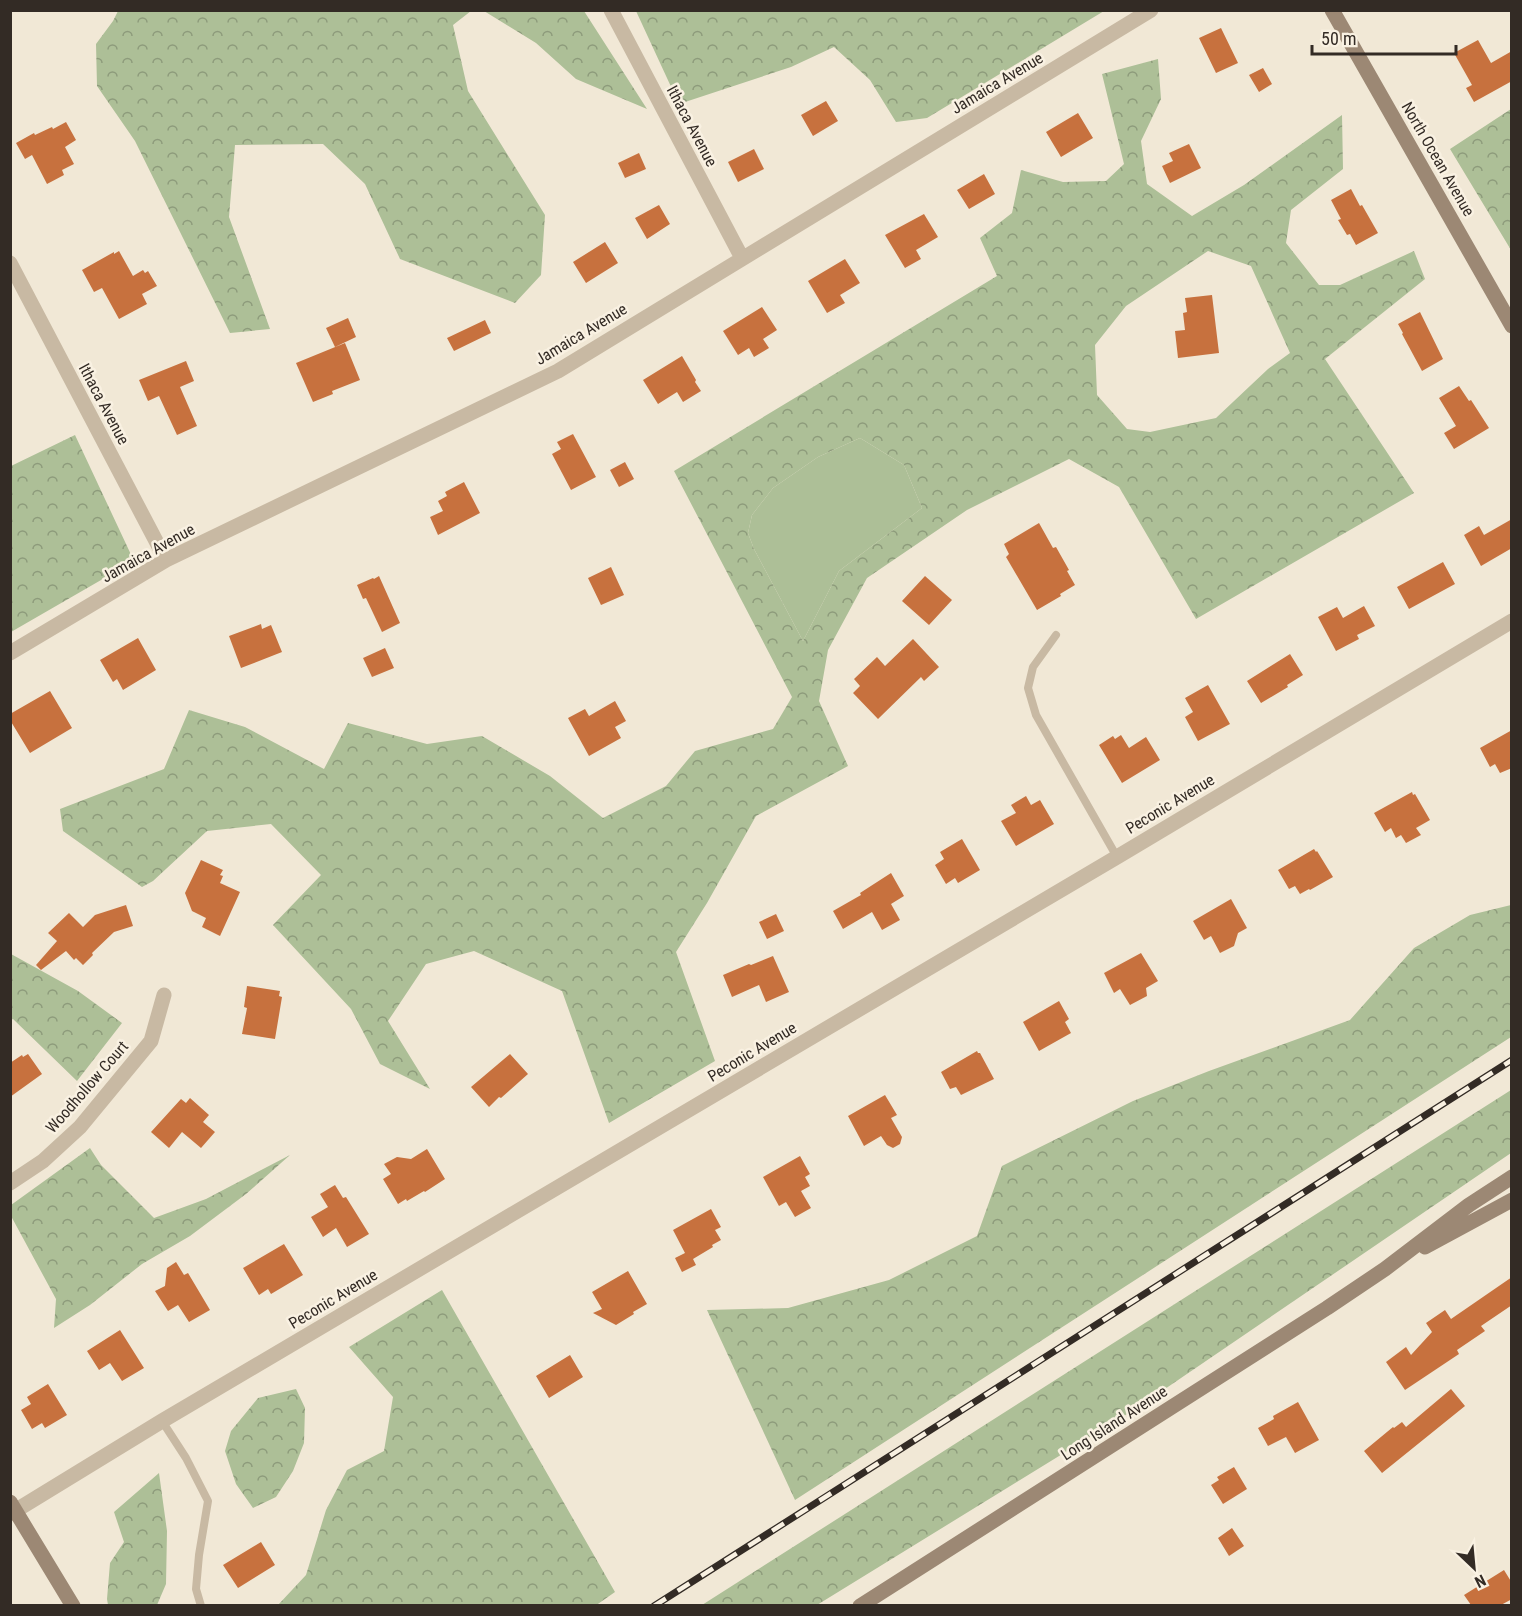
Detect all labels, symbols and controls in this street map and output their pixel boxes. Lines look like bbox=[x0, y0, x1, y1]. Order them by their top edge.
scale bar bbox=[1312, 18, 1456, 56]
text: 50 m bbox=[1321, 28, 1356, 49]
street label: Jamaica Avenue bbox=[948, 48, 1046, 118]
street label: Ithaca Avenue bbox=[663, 82, 721, 170]
street label: North Ocean Avenue bbox=[1398, 98, 1478, 220]
street label: Jamaica Avenue bbox=[532, 299, 630, 369]
street label: Ithaca Avenue bbox=[75, 360, 133, 448]
street label: Jamaica Avenue bbox=[98, 520, 198, 586]
street label: Peconic Avenue bbox=[1122, 770, 1218, 838]
street label: Peconic Avenue bbox=[704, 1018, 800, 1086]
street label: Woodhollow Court bbox=[42, 1037, 132, 1137]
street label: Peconic Avenue bbox=[285, 1265, 381, 1333]
street label: Long Island Avenue bbox=[1057, 1382, 1171, 1464]
north arrow bbox=[1444, 1538, 1504, 1598]
text: N bbox=[1472, 1570, 1489, 1592]

